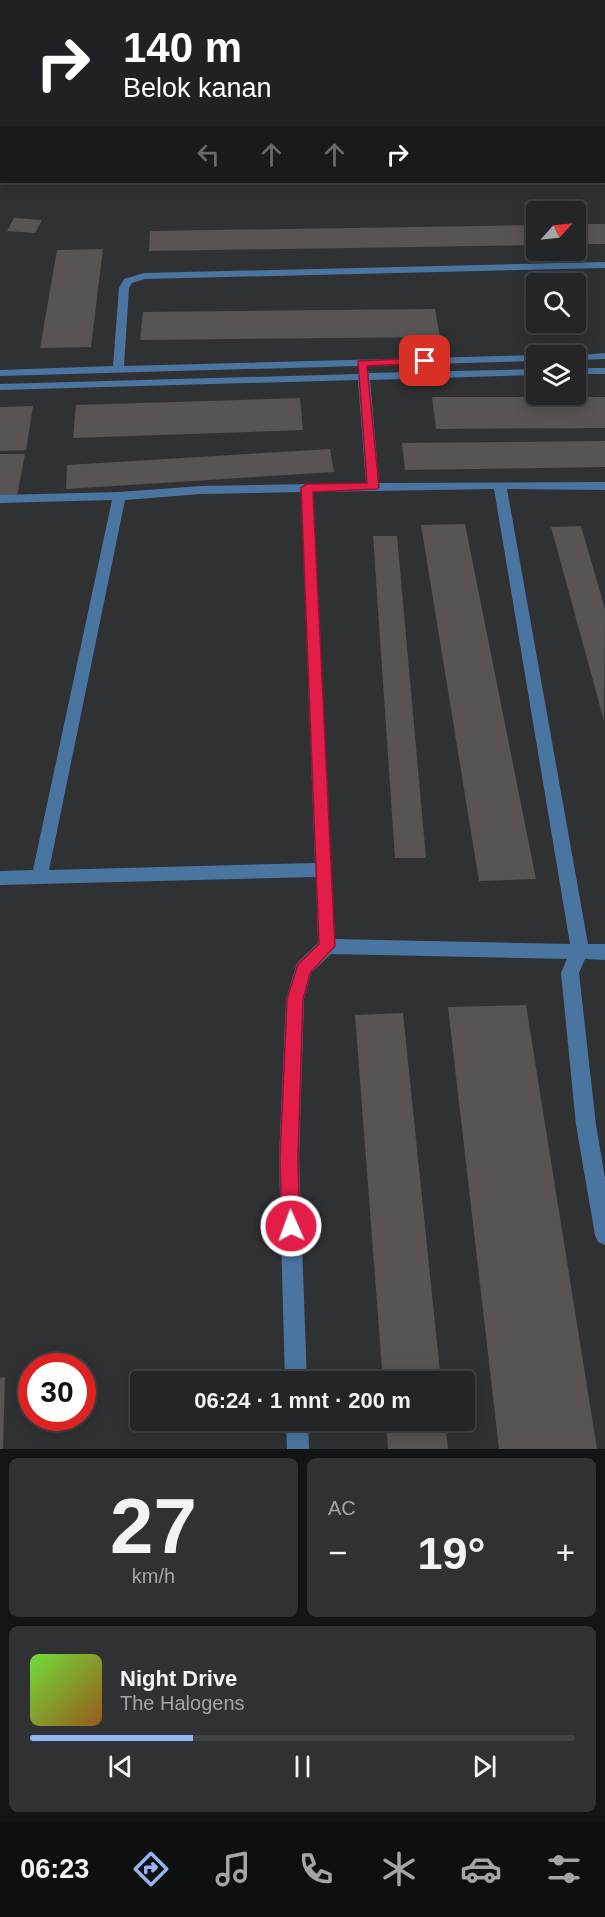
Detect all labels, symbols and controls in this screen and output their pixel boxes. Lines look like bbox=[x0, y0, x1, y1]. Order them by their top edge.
icon: right bbox=[24, 24, 102, 102]
text: 140 m bbox=[123, 24, 242, 71]
text: Belok kanan bbox=[123, 73, 272, 103]
icon: left bbox=[192, 138, 225, 171]
icon: ahead bbox=[255, 138, 288, 171]
icon: ahead bbox=[318, 138, 351, 171]
icon: right bbox=[381, 138, 414, 171]
north arrow bbox=[526, 201, 586, 261]
map controls bbox=[526, 201, 586, 405]
button: search bbox=[526, 273, 586, 333]
pin bbox=[399, 335, 450, 386]
icon: arrive bbox=[408, 344, 441, 377]
button: layers bbox=[526, 345, 586, 405]
position arrow bbox=[259, 1194, 323, 1258]
speed limit sign: 30 bbox=[18, 1353, 96, 1431]
text: 06:24 · 1 mnt · 200 m bbox=[194, 1388, 411, 1413]
text: 27 bbox=[110, 1482, 197, 1570]
text: AC bbox=[328, 1497, 356, 1519]
text: 19° bbox=[417, 1528, 486, 1579]
text: − bbox=[328, 1534, 347, 1571]
text: + bbox=[556, 1534, 575, 1571]
text: km/h bbox=[132, 1565, 175, 1587]
text: Night Drive bbox=[120, 1666, 237, 1691]
text: The Halogens bbox=[120, 1692, 245, 1714]
icon: previous bbox=[104, 1750, 137, 1783]
icon: pause bbox=[286, 1750, 319, 1783]
icon: next bbox=[468, 1750, 501, 1783]
icon: directions bbox=[130, 1848, 172, 1890]
icon: music bbox=[212, 1848, 254, 1890]
icon: phone bbox=[295, 1848, 337, 1890]
icon: climate bbox=[378, 1848, 420, 1890]
icon: car bbox=[460, 1848, 502, 1890]
icon: filters bbox=[543, 1848, 585, 1890]
text: 06:23 bbox=[20, 1854, 89, 1884]

